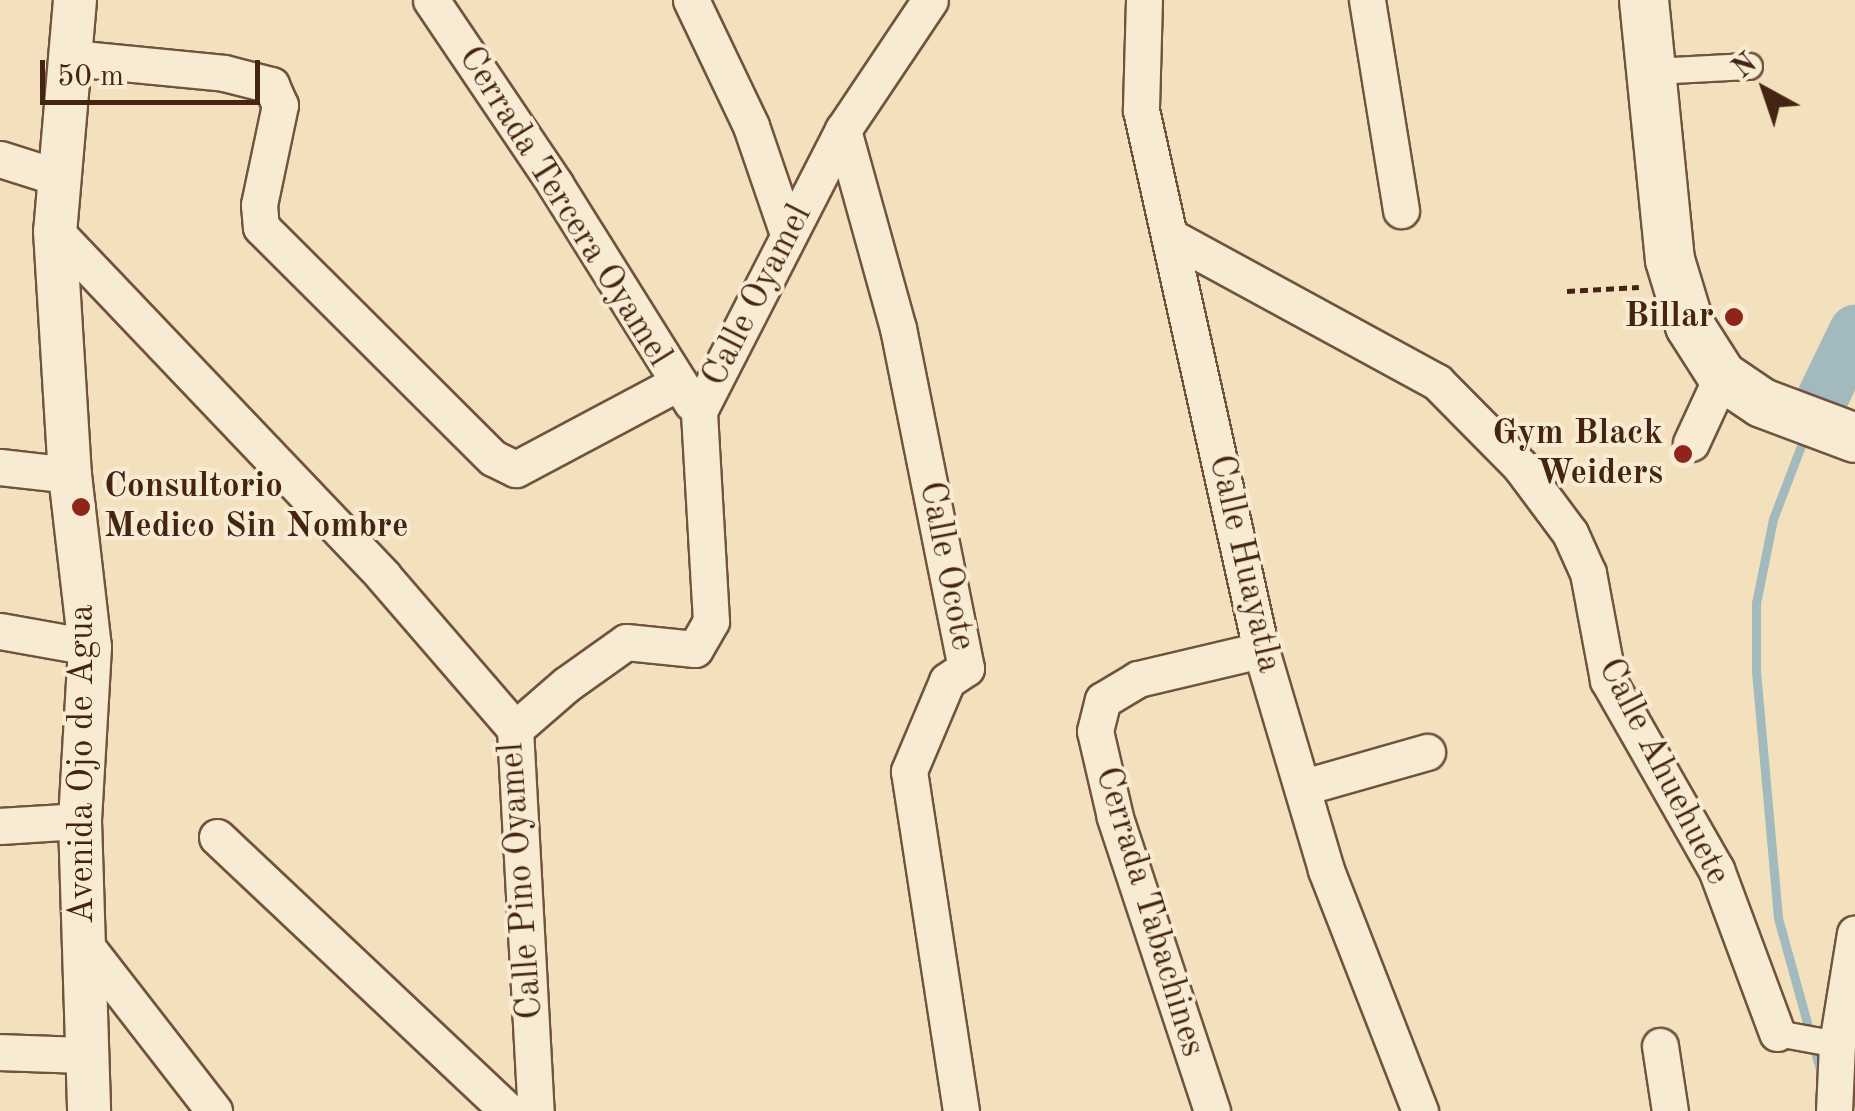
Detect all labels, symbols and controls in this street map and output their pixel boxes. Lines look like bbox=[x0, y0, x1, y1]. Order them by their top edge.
street label: Cerrada Tercera Oyamel bbox=[448, 39, 680, 375]
scale bar bbox=[45, 40, 265, 102]
north arrow bbox=[1715, 40, 1815, 140]
text: N bbox=[1729, 49, 1763, 85]
text: 50 m bbox=[57, 62, 124, 92]
street label: Calle Oyamel bbox=[694, 198, 822, 394]
place label: Billar bbox=[1624, 296, 1714, 338]
marker: Billar bbox=[1723, 306, 1745, 328]
place label: Gym Black Weiders bbox=[1492, 413, 1663, 495]
marker: Gym Black Weiders bbox=[1672, 443, 1694, 465]
street label: Calle Huayatla bbox=[1199, 451, 1289, 677]
place label: Consultorio Medico Sin Nombre bbox=[104, 466, 409, 548]
street label: Calle Ocote bbox=[909, 478, 983, 654]
marker: Consultorio Medico Sin Nombre bbox=[68, 494, 94, 520]
street label: Avenida Ojo de Agua bbox=[62, 604, 104, 924]
street label: Calle Ahuehuete bbox=[1588, 652, 1738, 892]
street label: Calle Pino Oyamel bbox=[491, 741, 553, 1021]
street label: Cerrada Tabachines bbox=[1085, 762, 1213, 1062]

